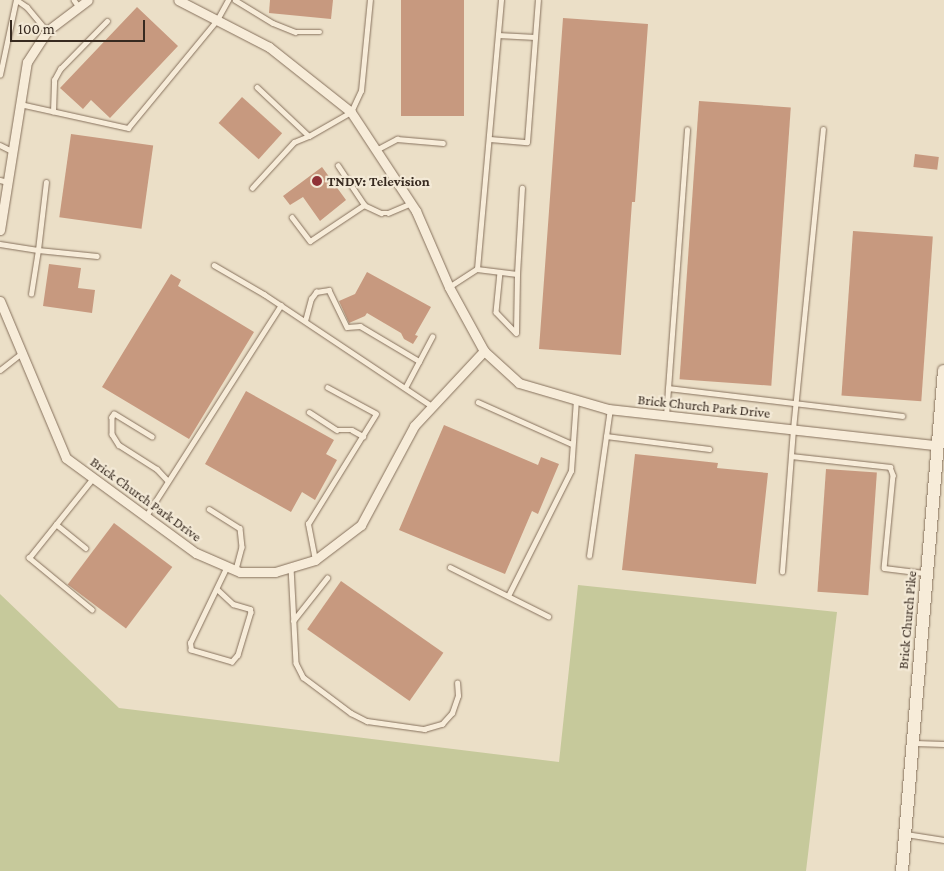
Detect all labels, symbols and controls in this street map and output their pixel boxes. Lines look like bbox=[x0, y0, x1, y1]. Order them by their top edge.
scale bar bbox=[12, 10, 148, 42]
text: 100 m bbox=[18, 21, 55, 37]
place label: TNDV: Television bbox=[327, 173, 430, 189]
marker: TNDV: Television bbox=[311, 175, 323, 187]
street label: Brick Church Park Drive bbox=[637, 391, 771, 421]
street label: Brick Church Park Drive bbox=[87, 453, 205, 545]
street label: Brick Church Pike bbox=[894, 570, 920, 670]

